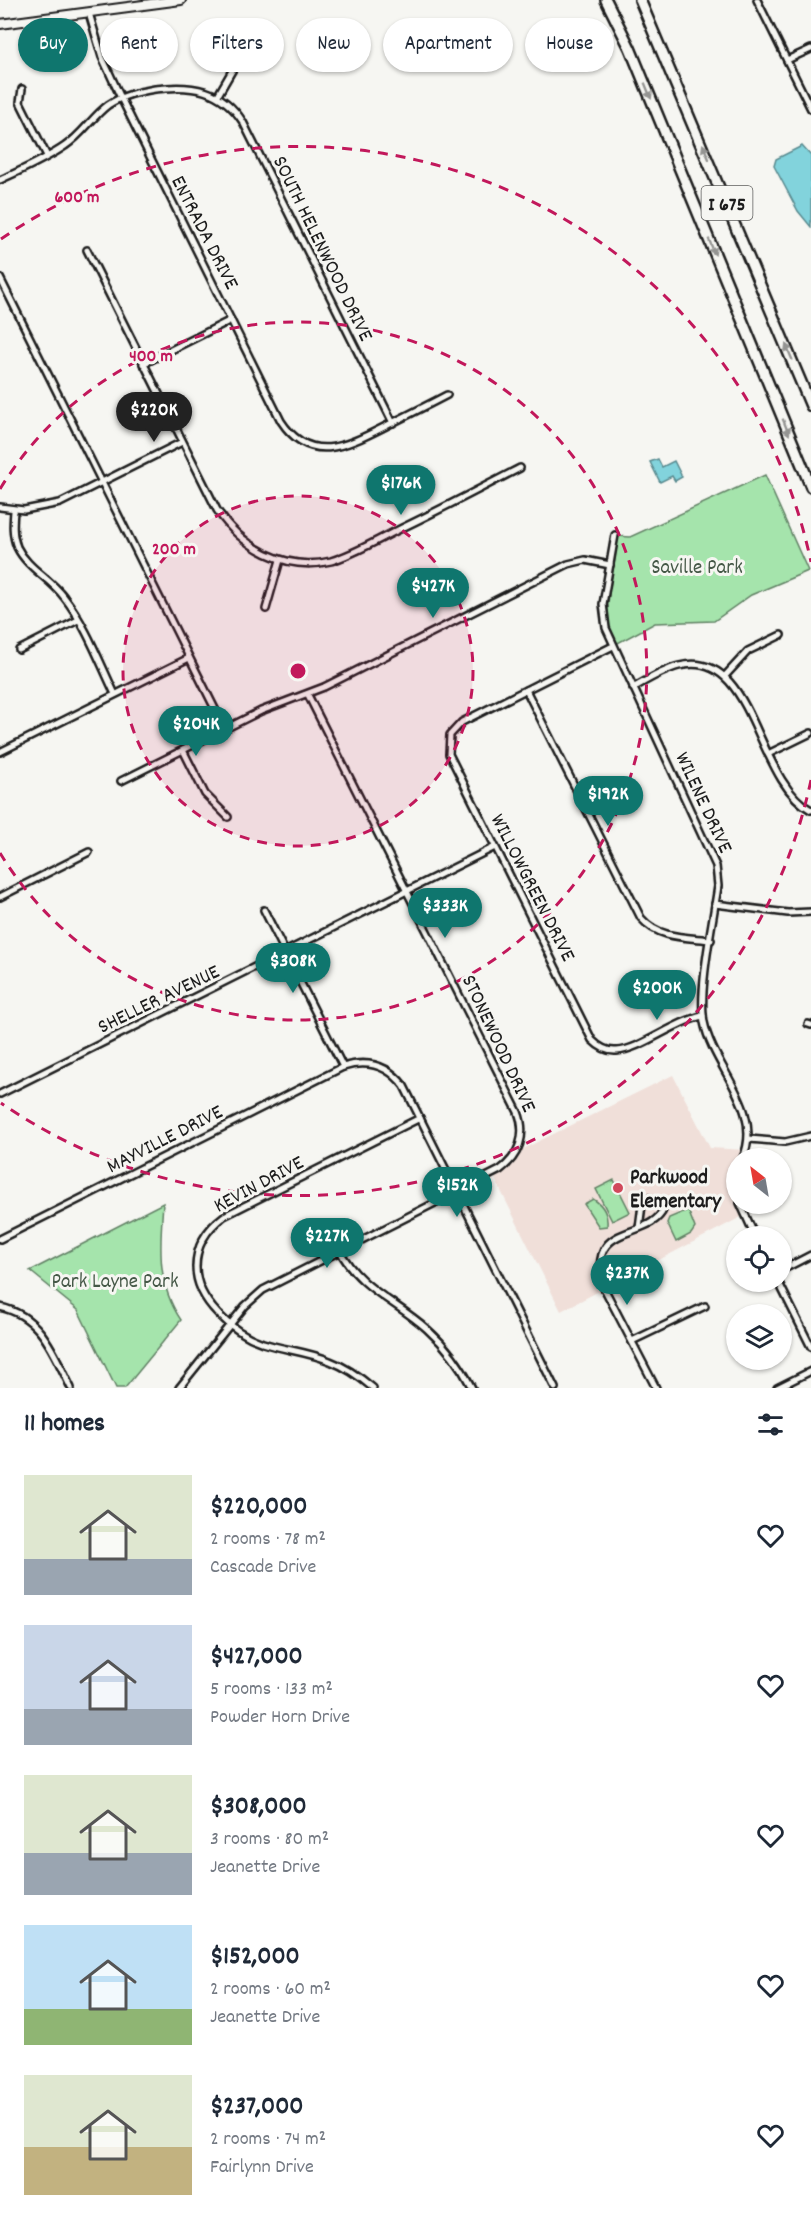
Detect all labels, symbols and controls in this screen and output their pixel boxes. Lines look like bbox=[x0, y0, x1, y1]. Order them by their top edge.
chip: Buy bbox=[18, 18, 88, 72]
chip: Rent bbox=[100, 18, 178, 72]
chip: Filters bbox=[190, 18, 284, 72]
chip: New bbox=[296, 18, 371, 72]
chip: Apartment bbox=[383, 18, 513, 72]
chip: House bbox=[525, 18, 614, 72]
one-way arrow bbox=[643, 83, 653, 101]
one-way arrow bbox=[701, 143, 711, 161]
street label: SOUTH HELENWOOD DRIVE bbox=[263, 151, 380, 348]
street label: ENTRADA DRIVE bbox=[162, 171, 245, 296]
text: 600 m bbox=[55, 186, 99, 211]
road number: I 675 bbox=[702, 186, 752, 220]
one-way arrow bbox=[707, 238, 717, 256]
one-way arrow bbox=[784, 343, 793, 361]
text: 400 m bbox=[129, 345, 173, 370]
pin: $220K bbox=[112, 392, 196, 443]
text: $220K bbox=[130, 397, 178, 425]
one-way arrow bbox=[782, 418, 791, 436]
pin: $176K bbox=[359, 465, 443, 516]
text: $176K bbox=[380, 470, 422, 498]
text: 200 m bbox=[152, 538, 196, 563]
park label: Saville Park bbox=[651, 554, 743, 584]
pin: $427K bbox=[391, 568, 475, 619]
text: $427K bbox=[411, 573, 455, 601]
centre of rings bbox=[288, 661, 308, 681]
pin: $204K bbox=[154, 706, 238, 757]
text: $204K bbox=[172, 711, 220, 739]
street label: WILENE DRIVE bbox=[666, 748, 739, 859]
pin: $192K bbox=[566, 776, 650, 827]
text: $192K bbox=[587, 781, 629, 809]
street label: WILLOWGREEN DRIVE bbox=[481, 809, 582, 968]
pin: $333K bbox=[403, 888, 487, 939]
text: $333K bbox=[422, 893, 468, 921]
pin: $308K bbox=[251, 943, 335, 994]
text: $308K bbox=[269, 948, 317, 976]
street label: SHELLER AVENUE bbox=[93, 958, 226, 1043]
pin: $200K bbox=[615, 970, 699, 1021]
street label: STONEWOOD DRIVE bbox=[452, 971, 542, 1118]
text: $200K bbox=[632, 975, 682, 1003]
street label: MAYVILLE DRIVE bbox=[102, 1098, 229, 1183]
north arrow bbox=[726, 1148, 792, 1214]
map controls bbox=[726, 1148, 792, 1370]
street label: KEVIN DRIVE bbox=[209, 1149, 310, 1222]
place label: Parkwood Elementary bbox=[630, 1164, 723, 1218]
pin: $152K bbox=[415, 1167, 499, 1218]
text: $152K bbox=[436, 1172, 478, 1200]
marker: Parkwood Elementary bbox=[611, 1181, 625, 1195]
pin: $227K bbox=[285, 1218, 369, 1269]
text: $227K bbox=[305, 1223, 349, 1251]
button: locate bbox=[726, 1226, 792, 1292]
pin: $237K bbox=[585, 1255, 669, 1306]
text: $237K bbox=[605, 1260, 649, 1288]
park label: Park Layne Park bbox=[51, 1268, 179, 1298]
button: layers bbox=[726, 1304, 792, 1370]
text: 11 homes bbox=[24, 1406, 105, 1443]
icon: filters bbox=[754, 1408, 787, 1441]
text: $220,000 bbox=[210, 1489, 308, 1526]
icon: home bbox=[72, 1499, 144, 1571]
icon: heart bbox=[754, 1519, 787, 1552]
text: 2 rooms · 78 m² bbox=[210, 1526, 326, 1554]
text: Cascade Drive bbox=[210, 1554, 316, 1582]
text: $427,000 bbox=[210, 1639, 303, 1676]
icon: home bbox=[72, 1649, 144, 1721]
icon: heart bbox=[754, 1669, 787, 1702]
text: 5 rooms · 133 m² bbox=[210, 1676, 333, 1704]
text: Powder Horn Drive bbox=[210, 1704, 350, 1732]
text: $308,000 bbox=[210, 1789, 307, 1826]
icon: home bbox=[72, 1799, 144, 1871]
icon: heart bbox=[754, 1819, 787, 1852]
text: 3 rooms · 80 m² bbox=[210, 1826, 329, 1854]
text: Jeanette Drive bbox=[210, 1854, 320, 1882]
text: $152,000 bbox=[210, 1939, 300, 1976]
icon: home bbox=[72, 1949, 144, 2021]
icon: heart bbox=[754, 1969, 787, 2002]
text: 2 rooms · 60 m² bbox=[210, 1976, 331, 2004]
text: Jeanette Drive bbox=[210, 2004, 320, 2032]
text: $237,000 bbox=[210, 2089, 304, 2126]
icon: home bbox=[72, 2099, 144, 2171]
icon: heart bbox=[754, 2119, 787, 2152]
text: 2 rooms · 74 m² bbox=[210, 2126, 326, 2154]
text: Fairlynn Drive bbox=[210, 2154, 314, 2182]

